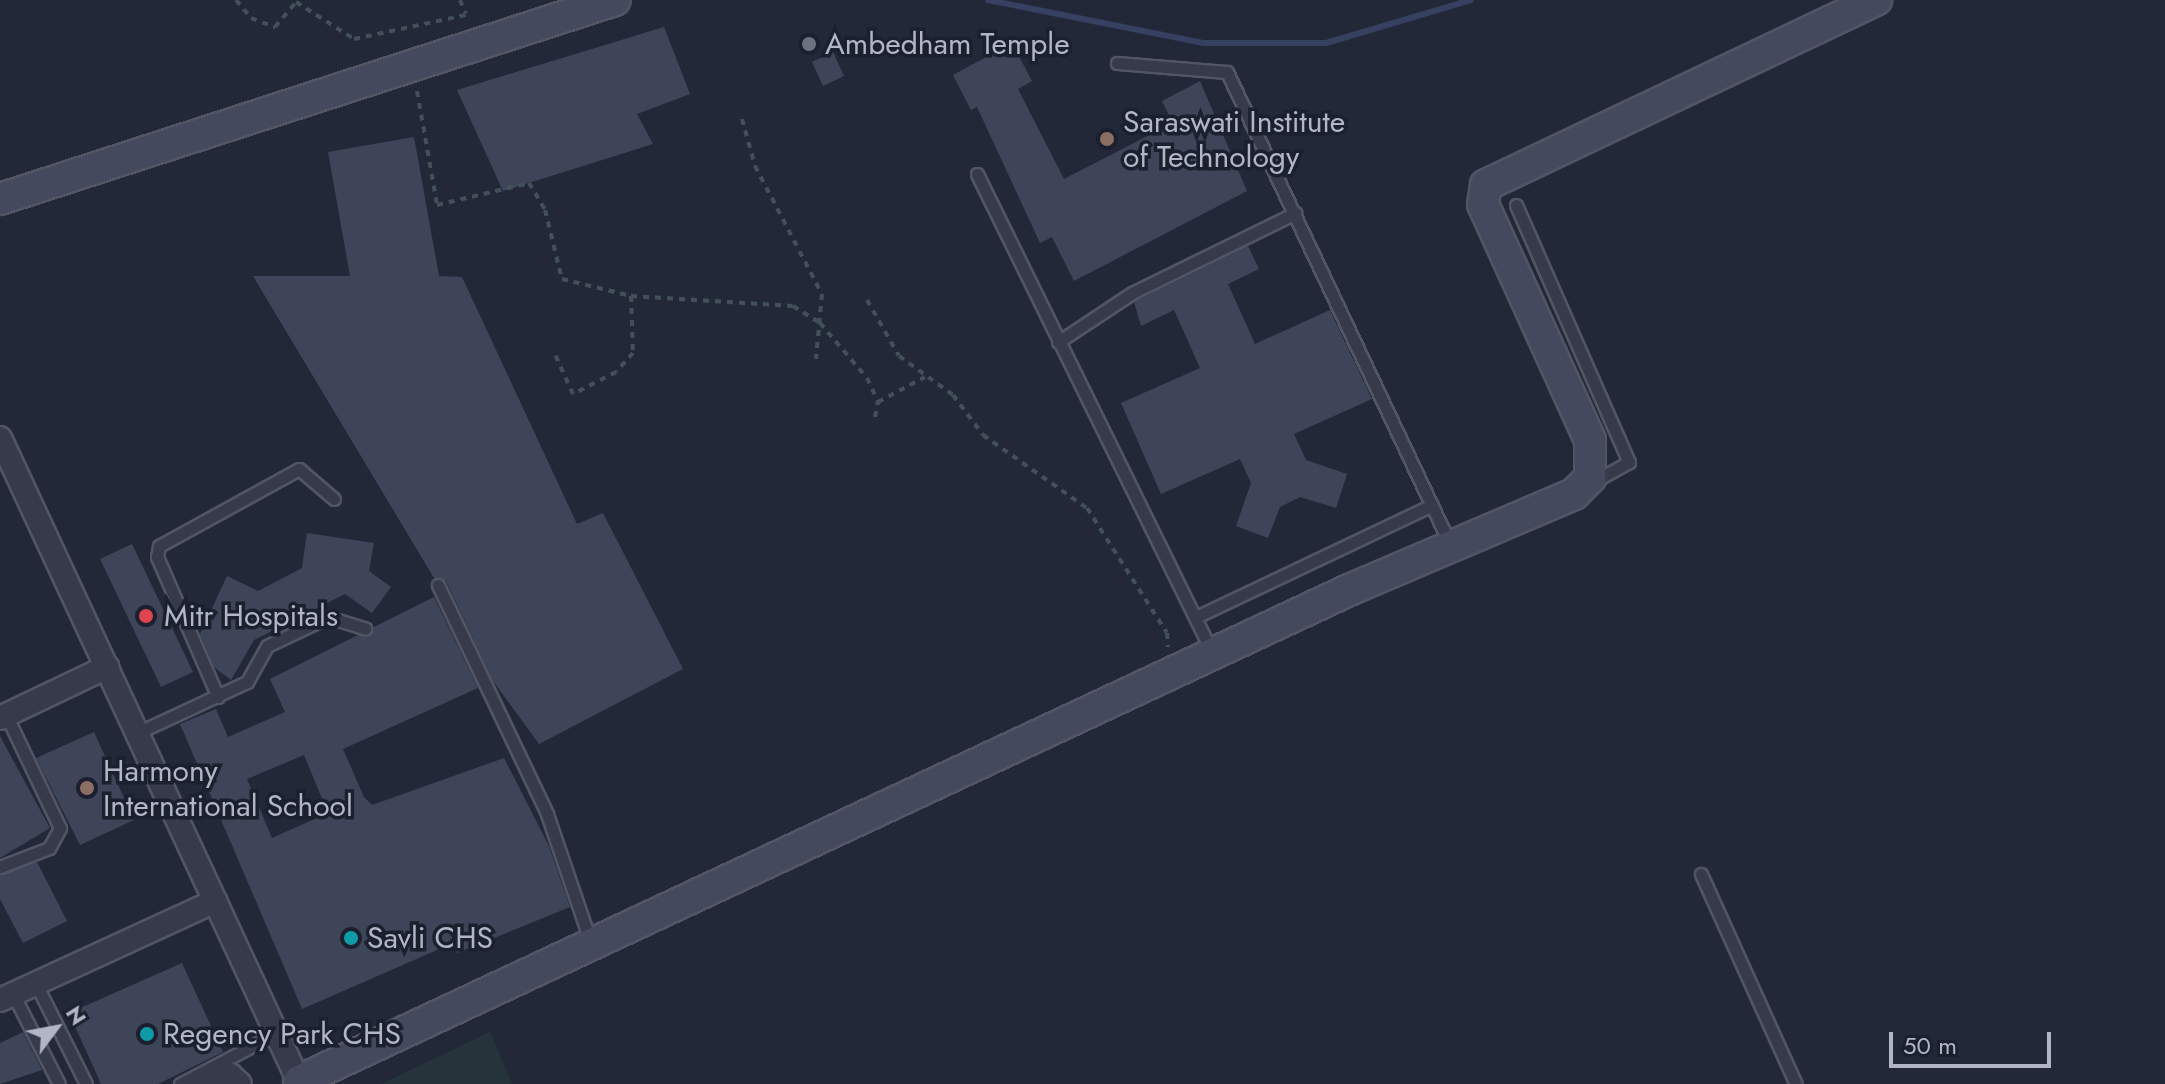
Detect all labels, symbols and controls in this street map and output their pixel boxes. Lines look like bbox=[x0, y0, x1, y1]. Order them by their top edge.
place label: Ambedham Temple bbox=[825, 26, 1070, 62]
marker: Ambedham Temple bbox=[800, 35, 818, 53]
place label: Saraswati Institute of Technology bbox=[1123, 104, 1345, 174]
marker: Saraswati Institute of Technology bbox=[1098, 130, 1116, 148]
place label: Mitr Hospitals bbox=[164, 598, 338, 634]
marker: Mitr Hospitals bbox=[135, 605, 157, 627]
place label: Harmony International School bbox=[103, 753, 353, 824]
marker: Harmony International School bbox=[78, 779, 96, 797]
place label: Savli CHS bbox=[367, 920, 493, 956]
marker: Savli CHS bbox=[342, 929, 360, 947]
north arrow bbox=[16, 988, 96, 1068]
text: N bbox=[58, 999, 95, 1031]
place label: Regency Park CHS bbox=[163, 1016, 401, 1052]
scale bar bbox=[1893, 1016, 2055, 1066]
marker: Regency Park CHS bbox=[138, 1025, 156, 1043]
text: 50 m bbox=[1903, 1028, 1957, 1063]

